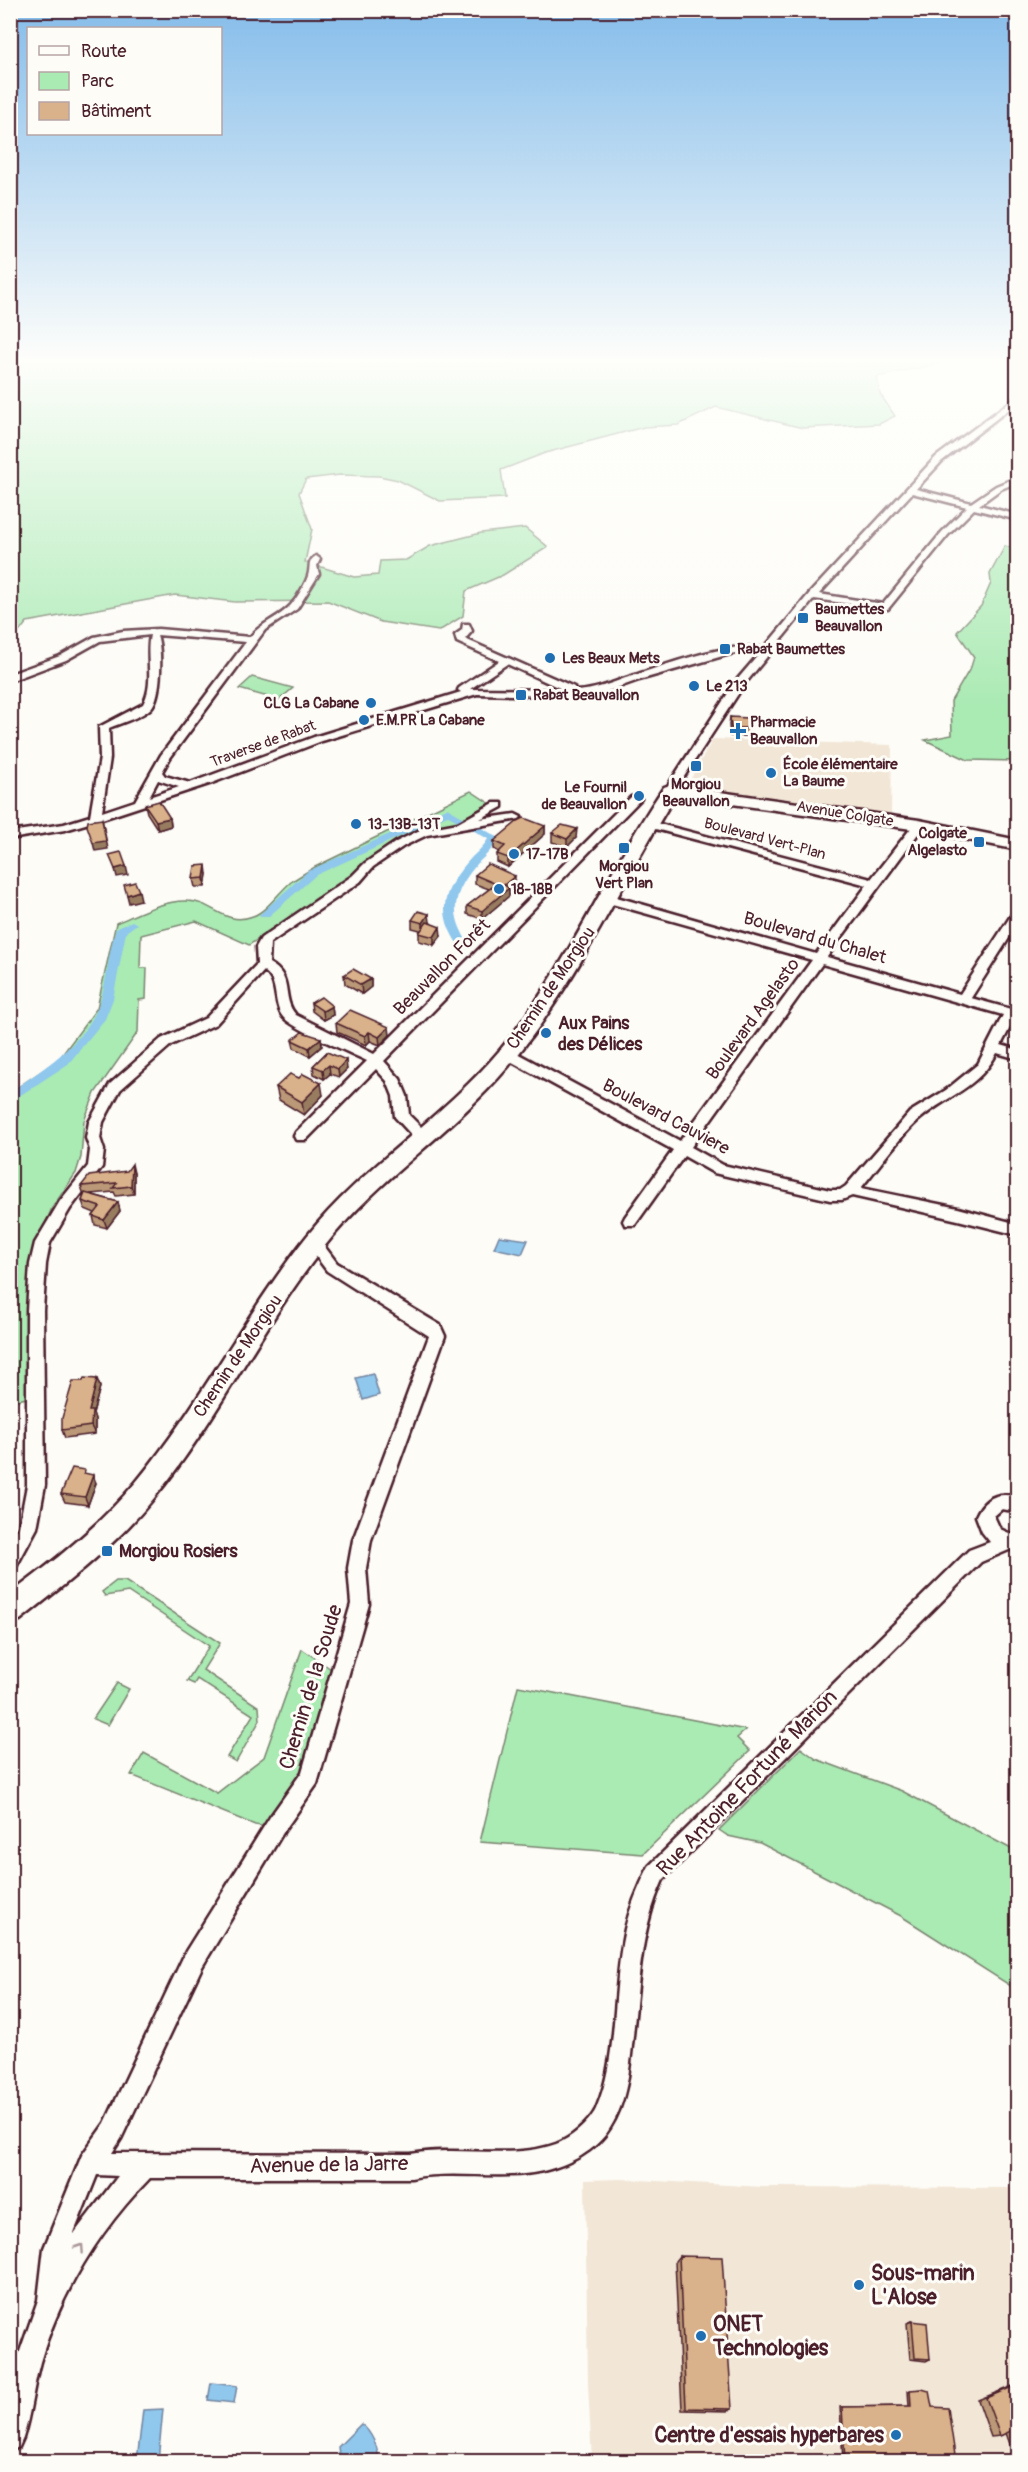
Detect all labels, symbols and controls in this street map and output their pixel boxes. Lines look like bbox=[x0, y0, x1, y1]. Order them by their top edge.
legend bbox=[27, 27, 222, 135]
text: Route bbox=[81, 40, 126, 63]
text: Parc bbox=[81, 70, 114, 93]
text: Bâtiment bbox=[81, 100, 152, 123]
place label: Baumettes Beauvallon bbox=[815, 600, 884, 636]
marker: Baumettes Beauvallon bbox=[796, 611, 810, 625]
place label: Rabat Baumettes bbox=[737, 640, 845, 659]
marker: Rabat Baumettes bbox=[718, 642, 732, 656]
place label: Les Beaux Mets bbox=[562, 649, 660, 668]
marker: Les Beaux Mets bbox=[543, 651, 557, 665]
place label: Le 213 bbox=[706, 677, 748, 696]
marker: Le 213 bbox=[687, 679, 701, 693]
place label: Rabat Beauvallon bbox=[533, 686, 640, 705]
marker: Rabat Beauvallon bbox=[514, 688, 528, 702]
place label: CLG La Cabane bbox=[263, 694, 360, 713]
marker: CLG La Cabane bbox=[364, 696, 378, 710]
place label: E.M.PR La Cabane bbox=[376, 711, 485, 730]
marker: E.M.PR La Cabane bbox=[357, 713, 371, 727]
place label: Pharmacie Beauvallon bbox=[750, 713, 818, 749]
street label: Traverse de Rabat bbox=[208, 716, 319, 772]
marker: Pharmacie Beauvallon bbox=[731, 724, 745, 738]
place label: École élémentaire La Baume bbox=[783, 755, 898, 791]
marker: Morgiou Beauvallon bbox=[689, 759, 703, 773]
marker: École élémentaire La Baume bbox=[764, 766, 778, 780]
place label: Morgiou Beauvallon bbox=[662, 775, 730, 811]
place label: Le Fournil de Beauvallon bbox=[541, 778, 628, 814]
marker: Le Fournil de Beauvallon bbox=[632, 789, 646, 803]
street label: Avenue Colgate bbox=[795, 797, 895, 831]
street label: Boulevard Vert-Plan bbox=[702, 814, 828, 864]
place label: 13-13B-13T bbox=[368, 815, 441, 834]
marker: 13-13B-13T bbox=[349, 817, 363, 831]
place label: Colgate Algelasto bbox=[907, 824, 968, 860]
marker: Colgate Algelasto bbox=[972, 835, 986, 849]
marker: Morgiou Vert Plan bbox=[617, 841, 631, 855]
place label: 17-17B bbox=[526, 845, 569, 864]
marker: 17-17B bbox=[507, 847, 521, 861]
place label: Morgiou Vert Plan bbox=[595, 857, 653, 893]
place label: 18-18B bbox=[511, 880, 553, 899]
marker: 18-18B bbox=[492, 882, 506, 896]
street label: Boulevard du Chalet bbox=[741, 907, 890, 970]
street label: Beauvallon Forêt bbox=[389, 913, 496, 1020]
street label: Chemin de Morgiou bbox=[501, 922, 601, 1054]
street label: Boulevard Agelasto bbox=[701, 953, 805, 1084]
place label: Aux Pains des Délices bbox=[558, 1012, 643, 1056]
marker: Aux Pains des Délices bbox=[539, 1026, 553, 1040]
street label: Boulevard Cauviere bbox=[599, 1074, 734, 1160]
street label: Chemin de Morgiou bbox=[188, 1290, 288, 1422]
place label: Morgiou Rosiers bbox=[119, 1540, 239, 1563]
marker: Morgiou Rosiers bbox=[100, 1544, 114, 1558]
street label: Chemin de la Soude bbox=[273, 1601, 349, 1773]
street label: Rue Antoine Fortuné Marion bbox=[651, 1684, 843, 1882]
street label: Avenue de la Jarre bbox=[249, 2150, 409, 2180]
one-way arrow bbox=[73, 2244, 84, 2255]
place label: Sous-marin L'Alose bbox=[871, 2260, 975, 2311]
marker: Sous-marin L'Alose bbox=[852, 2278, 866, 2292]
place label: ONET Technologies bbox=[712, 2311, 829, 2362]
marker: ONET Technologies bbox=[694, 2329, 708, 2343]
place label: Centre d'essais hyperbares bbox=[654, 2422, 885, 2449]
marker: Centre d'essais hyperbares bbox=[889, 2428, 903, 2442]

